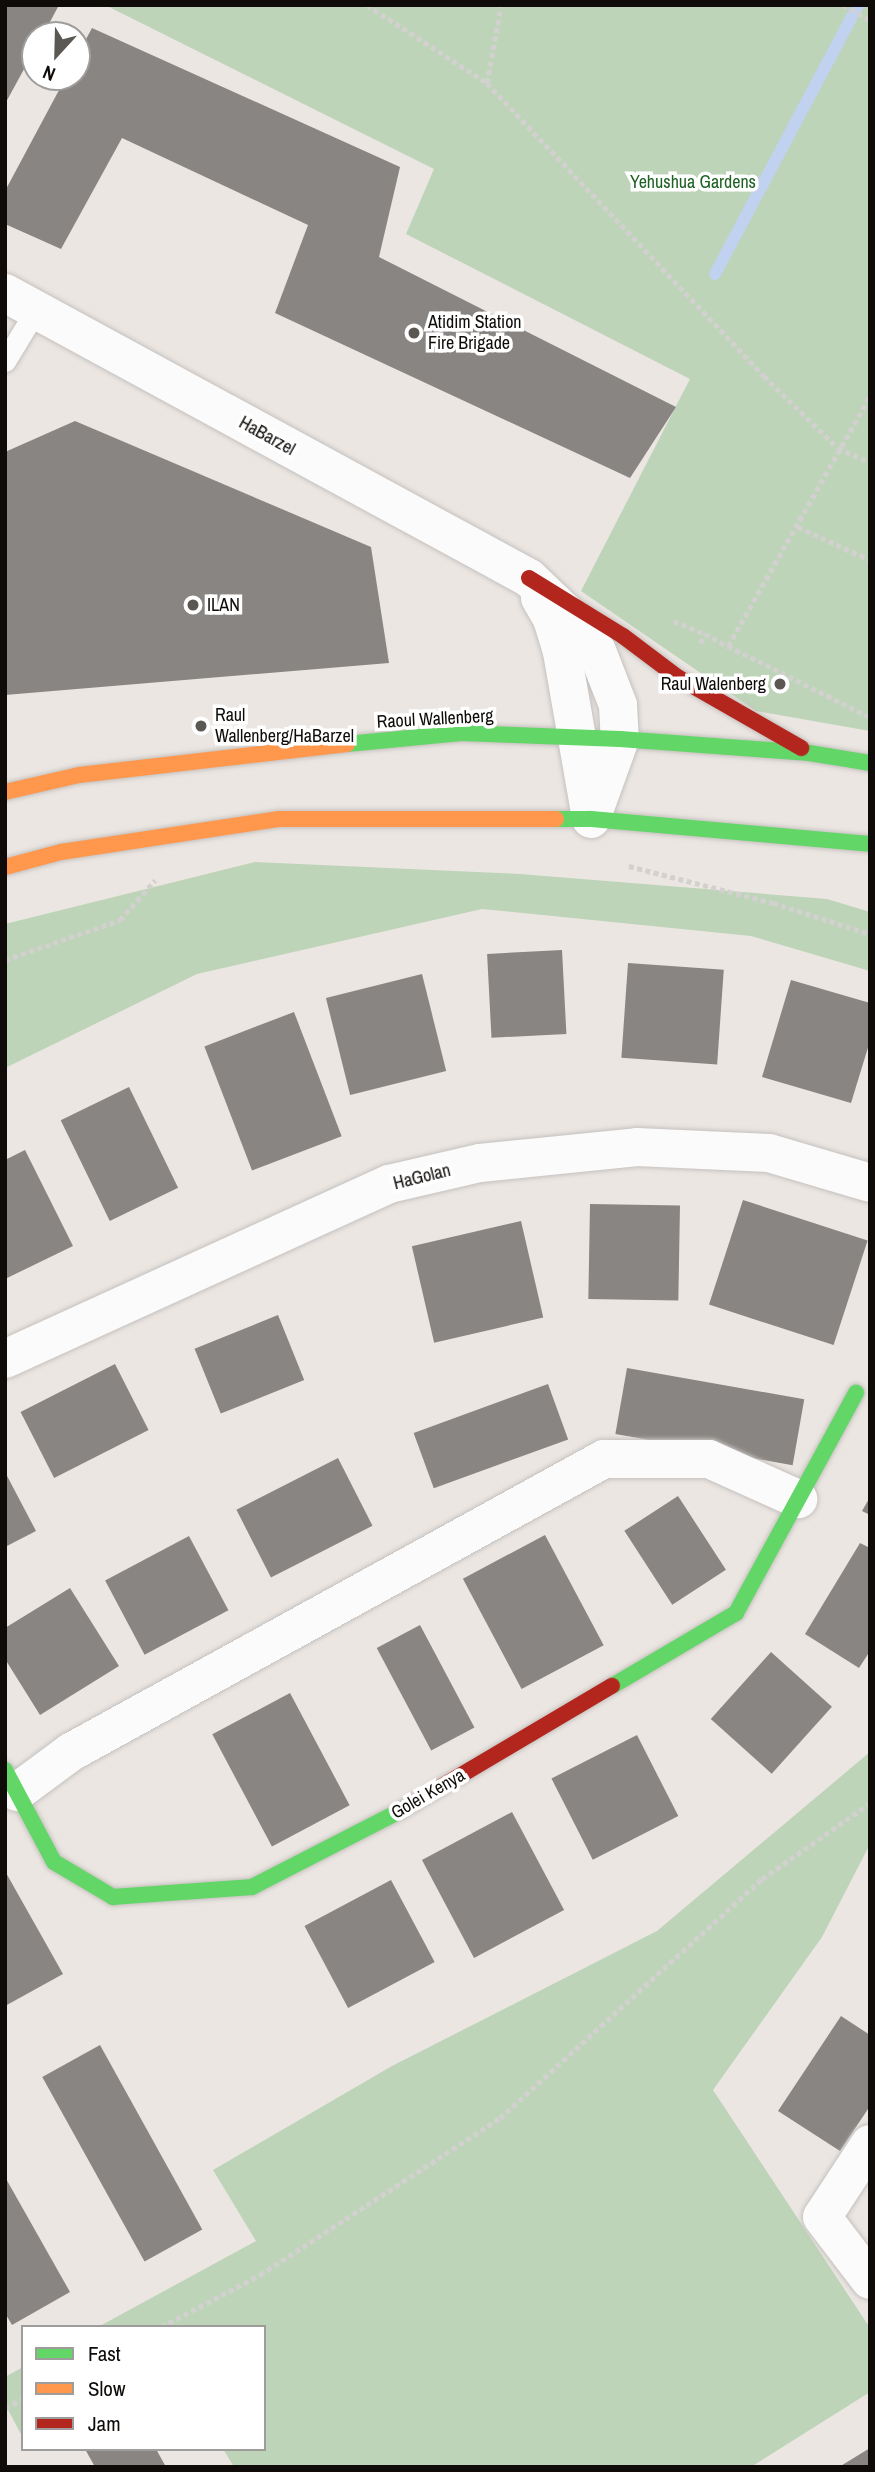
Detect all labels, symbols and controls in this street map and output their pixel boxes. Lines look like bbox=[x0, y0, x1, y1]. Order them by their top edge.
north arrow bbox=[21, 21, 91, 91]
text: N bbox=[39, 59, 59, 88]
park label: Yehushua Gardens bbox=[630, 171, 756, 193]
place label: Atidim Station Fire Brigade bbox=[428, 312, 522, 354]
marker: Atidim Station Fire Brigade bbox=[406, 325, 422, 341]
street label: HaBarzel bbox=[235, 412, 299, 460]
place label: ILAN bbox=[207, 594, 240, 616]
marker: ILAN bbox=[185, 597, 201, 613]
place label: Raul Walenberg bbox=[661, 673, 766, 695]
marker: Raul Walenberg bbox=[772, 676, 788, 692]
place label: Raul Wallenberg/HaBarzel bbox=[215, 705, 354, 748]
street label: Raoul Wallenberg bbox=[376, 705, 494, 733]
marker: Raul Wallenberg/HaBarzel bbox=[193, 718, 209, 734]
street label: HaGolan bbox=[391, 1159, 453, 1195]
street label: Golei Kenya bbox=[387, 1764, 469, 1824]
legend bbox=[21, 2325, 266, 2451]
text: Fast bbox=[88, 2339, 121, 2368]
text: Slow bbox=[88, 2374, 125, 2403]
text: Jam bbox=[88, 2409, 121, 2438]

